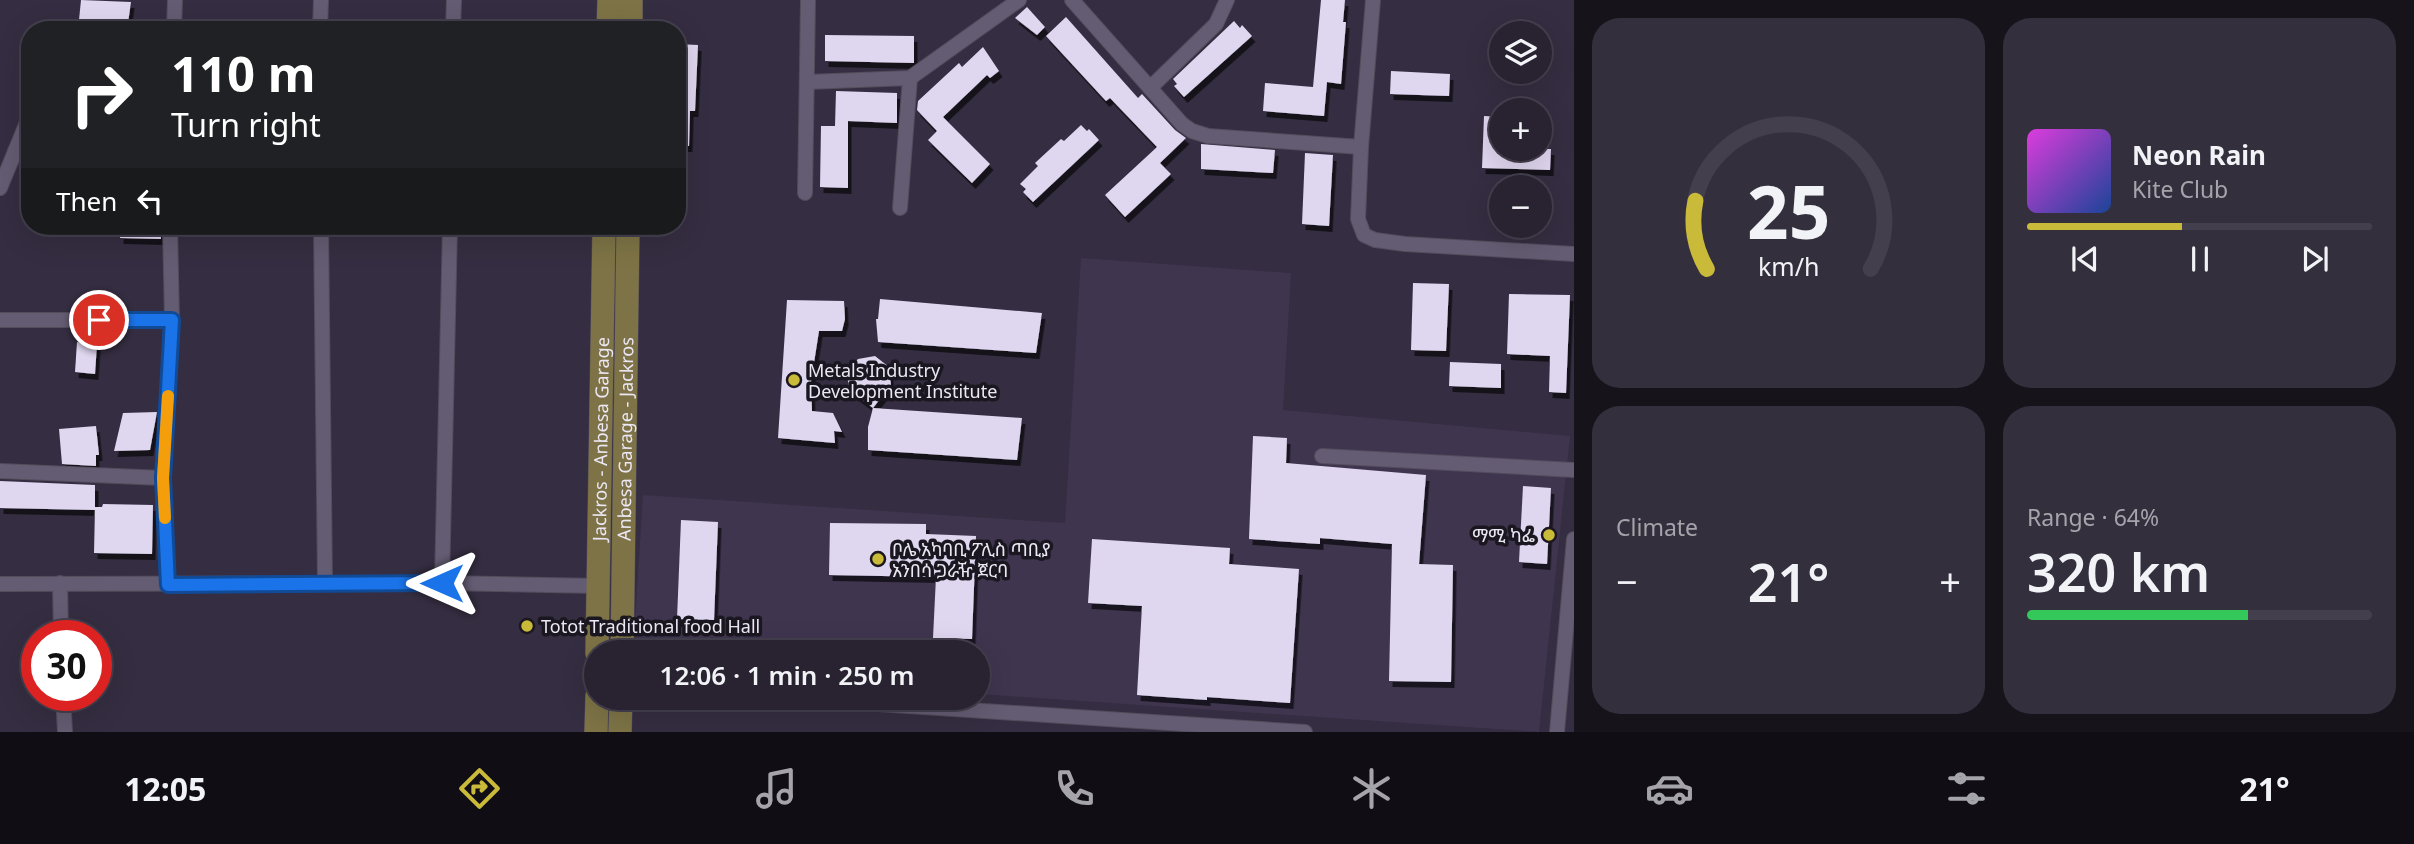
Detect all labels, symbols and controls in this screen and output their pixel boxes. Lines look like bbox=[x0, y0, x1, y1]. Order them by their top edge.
map controls bbox=[1489, 21, 1552, 238]
button: layers bbox=[1489, 21, 1552, 84]
text: 110 m bbox=[171, 40, 316, 106]
icon: right bbox=[56, 49, 147, 140]
button: + bbox=[1489, 98, 1552, 161]
text: Turn right bbox=[171, 103, 321, 146]
text: Neon Rain bbox=[2132, 137, 2266, 173]
text: 25 bbox=[1747, 162, 1830, 261]
text: Kite Club bbox=[2132, 173, 2228, 205]
button: − bbox=[1489, 175, 1552, 238]
icon: left bbox=[131, 182, 169, 220]
text: Then bbox=[56, 183, 117, 219]
icon: previous bbox=[2066, 240, 2104, 278]
icon: pause bbox=[2181, 240, 2219, 278]
icon: next bbox=[2296, 240, 2334, 278]
text: km/h bbox=[1758, 249, 1819, 283]
pin bbox=[69, 290, 129, 350]
icon: arrive bbox=[80, 301, 118, 339]
street label: Jackros - Anbesa Garage bbox=[587, 337, 614, 543]
street label: Anbesa Garage - Jackros bbox=[612, 337, 638, 541]
place label: Metals Industry Development Institute bbox=[808, 358, 997, 403]
marker: Metals Industry Development Institute bbox=[786, 372, 802, 388]
text: Range · 64% bbox=[2027, 501, 2159, 533]
text: Climate bbox=[1616, 511, 1698, 543]
place label: ማሚ ካፌ bbox=[1472, 523, 1535, 547]
marker: ማሚ ካፌ bbox=[1541, 527, 1557, 543]
text: 320 km bbox=[2027, 536, 2210, 607]
place label: ቦሌ አካባቢ ፖሊስ ጣቢያ አንበሳ ጋራዥ ጀርባ bbox=[892, 537, 1050, 582]
position arrow bbox=[405, 546, 479, 620]
text: 21° bbox=[1748, 546, 1829, 617]
marker: ቦሌ አካባቢ ፖሊስ ጣቢያ አንበሳ ጋራዥ ጀርባ bbox=[870, 551, 886, 567]
text: − bbox=[1616, 555, 1638, 607]
text: + bbox=[1939, 555, 1961, 607]
place label: Totot Traditional food Hall bbox=[541, 614, 760, 638]
marker: Totot Traditional food Hall bbox=[519, 618, 535, 634]
speed limit sign: 30 bbox=[21, 620, 112, 711]
text: 12:06 · 1 min · 250 m bbox=[660, 657, 914, 693]
icon: directions bbox=[455, 764, 504, 813]
icon: music bbox=[752, 764, 801, 813]
icon: phone bbox=[1050, 764, 1099, 813]
icon: climate bbox=[1347, 764, 1396, 813]
icon: car bbox=[1645, 764, 1694, 813]
icon: filters bbox=[1942, 764, 1991, 813]
text: 12:05 bbox=[124, 767, 206, 810]
text: 21° bbox=[2240, 767, 2290, 810]

